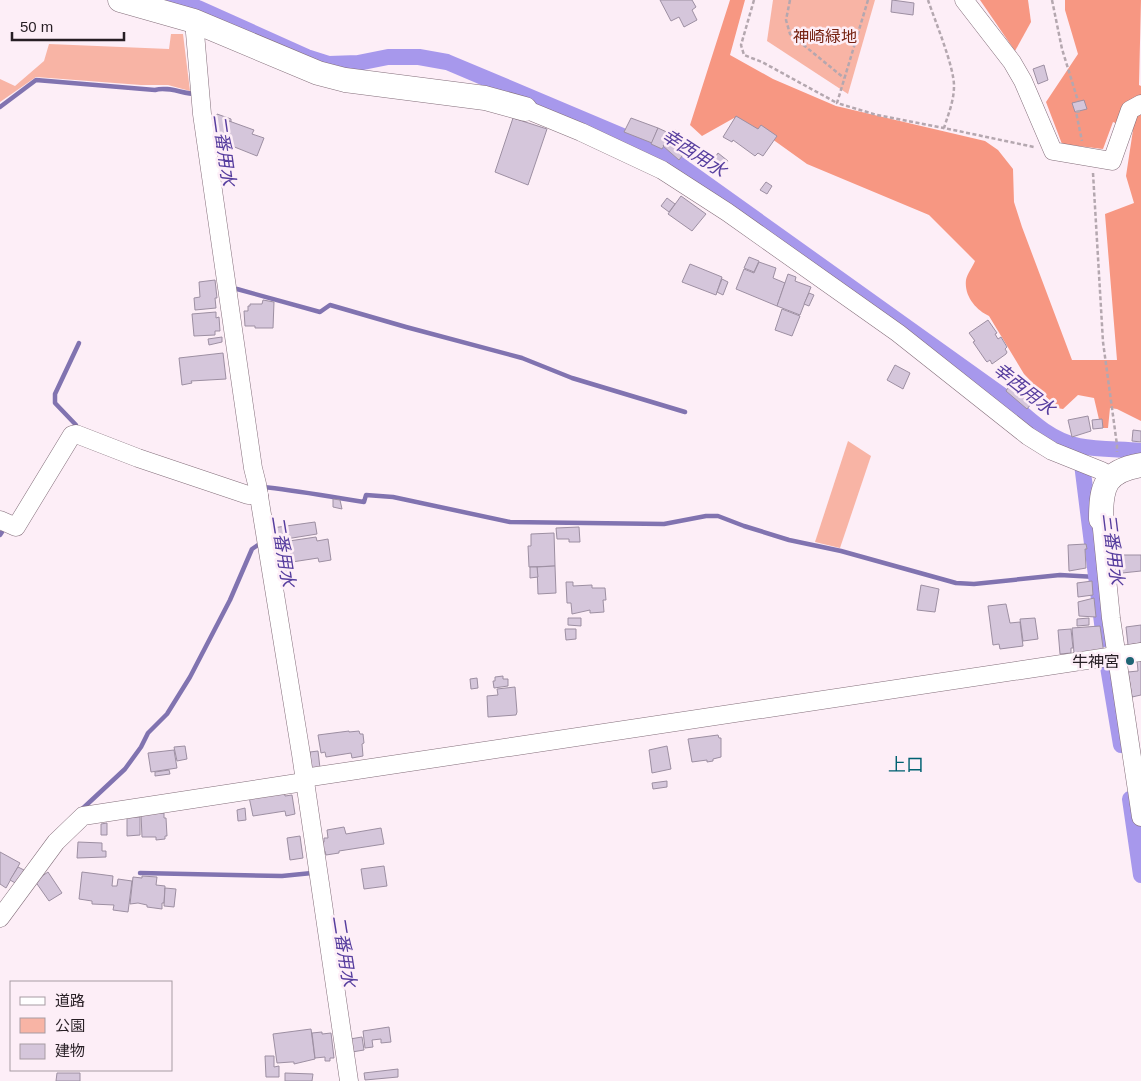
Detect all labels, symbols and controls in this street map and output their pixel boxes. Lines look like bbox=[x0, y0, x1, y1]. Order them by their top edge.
scale bar bbox=[12, 10, 125, 42]
text: 50 m bbox=[20, 18, 53, 35]
park label: 神崎緑地 bbox=[793, 28, 857, 45]
water label: 二番用水 bbox=[209, 113, 239, 189]
water label: 幸西用水 bbox=[658, 125, 731, 182]
water label: 幸西用水 bbox=[989, 359, 1060, 420]
water label: 三番用水 bbox=[1099, 512, 1128, 588]
water label: 二番用水 bbox=[267, 514, 299, 590]
place label: 牛神宮 bbox=[1072, 653, 1120, 670]
marker: 牛神宮 bbox=[1124, 655, 1136, 667]
district label: 上口 bbox=[888, 755, 924, 775]
water label: 二番用水 bbox=[328, 914, 360, 990]
legend bbox=[10, 981, 172, 1071]
text: 道路 bbox=[55, 992, 85, 1009]
text: 公園 bbox=[55, 1017, 85, 1034]
text: 建物 bbox=[55, 1042, 85, 1059]

